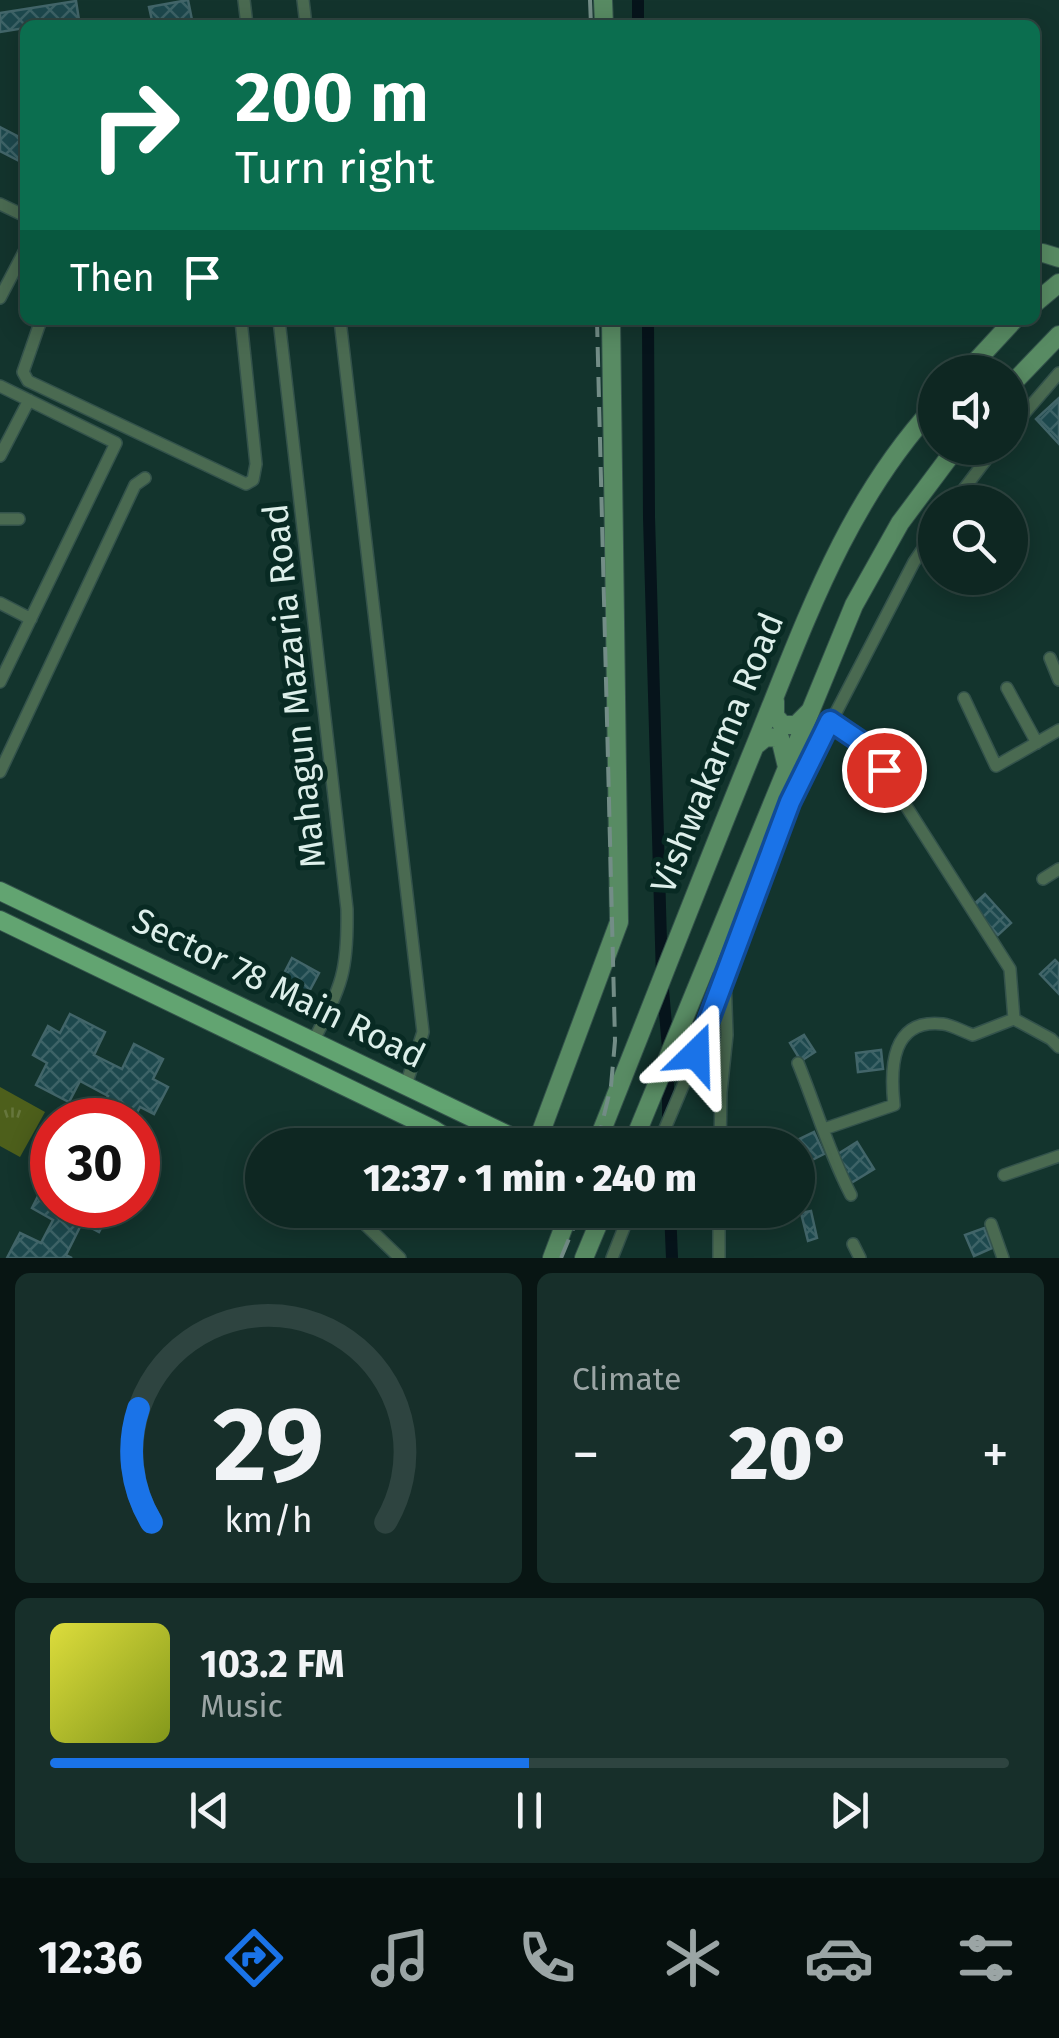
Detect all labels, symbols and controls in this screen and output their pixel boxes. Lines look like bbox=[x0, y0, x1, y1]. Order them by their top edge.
text: 200 m bbox=[235, 56, 429, 140]
icon: right bbox=[70, 60, 200, 190]
text: Turn right bbox=[235, 141, 434, 195]
icon: arrive bbox=[175, 250, 230, 305]
text: Then bbox=[70, 255, 155, 301]
map controls bbox=[918, 355, 1028, 595]
button: sound bbox=[918, 355, 1028, 465]
button: search bbox=[918, 485, 1028, 595]
street label: Mahagun Mazaria Road bbox=[254, 502, 334, 870]
street label: Vishwakarma Road bbox=[642, 607, 792, 899]
pin bbox=[842, 728, 927, 813]
icon: arrive bbox=[857, 743, 912, 798]
street label: Sector 78 Main Road bbox=[126, 899, 432, 1077]
position arrow bbox=[644, 1002, 748, 1106]
speed limit sign: 30 bbox=[30, 1098, 160, 1228]
text: 12:37 · 1 min · 240 m bbox=[363, 1155, 697, 1201]
text: Climate bbox=[572, 1360, 681, 1398]
text: 29 bbox=[213, 1383, 324, 1508]
text: 20° bbox=[729, 1409, 852, 1499]
text: − bbox=[572, 1422, 600, 1488]
text: + bbox=[982, 1422, 1009, 1488]
text: km/h bbox=[224, 1499, 313, 1541]
text: 103.2 FM bbox=[200, 1641, 344, 1687]
text: Music bbox=[200, 1687, 283, 1725]
icon: previous bbox=[182, 1783, 237, 1838]
icon: pause bbox=[502, 1783, 557, 1838]
icon: next bbox=[822, 1783, 877, 1838]
icon: directions bbox=[219, 1923, 289, 1993]
icon: music bbox=[365, 1923, 435, 1993]
icon: phone bbox=[512, 1923, 582, 1993]
icon: climate bbox=[658, 1923, 728, 1993]
icon: car bbox=[804, 1923, 874, 1993]
icon: filters bbox=[951, 1923, 1021, 1993]
text: 12:36 bbox=[38, 1931, 143, 1985]

